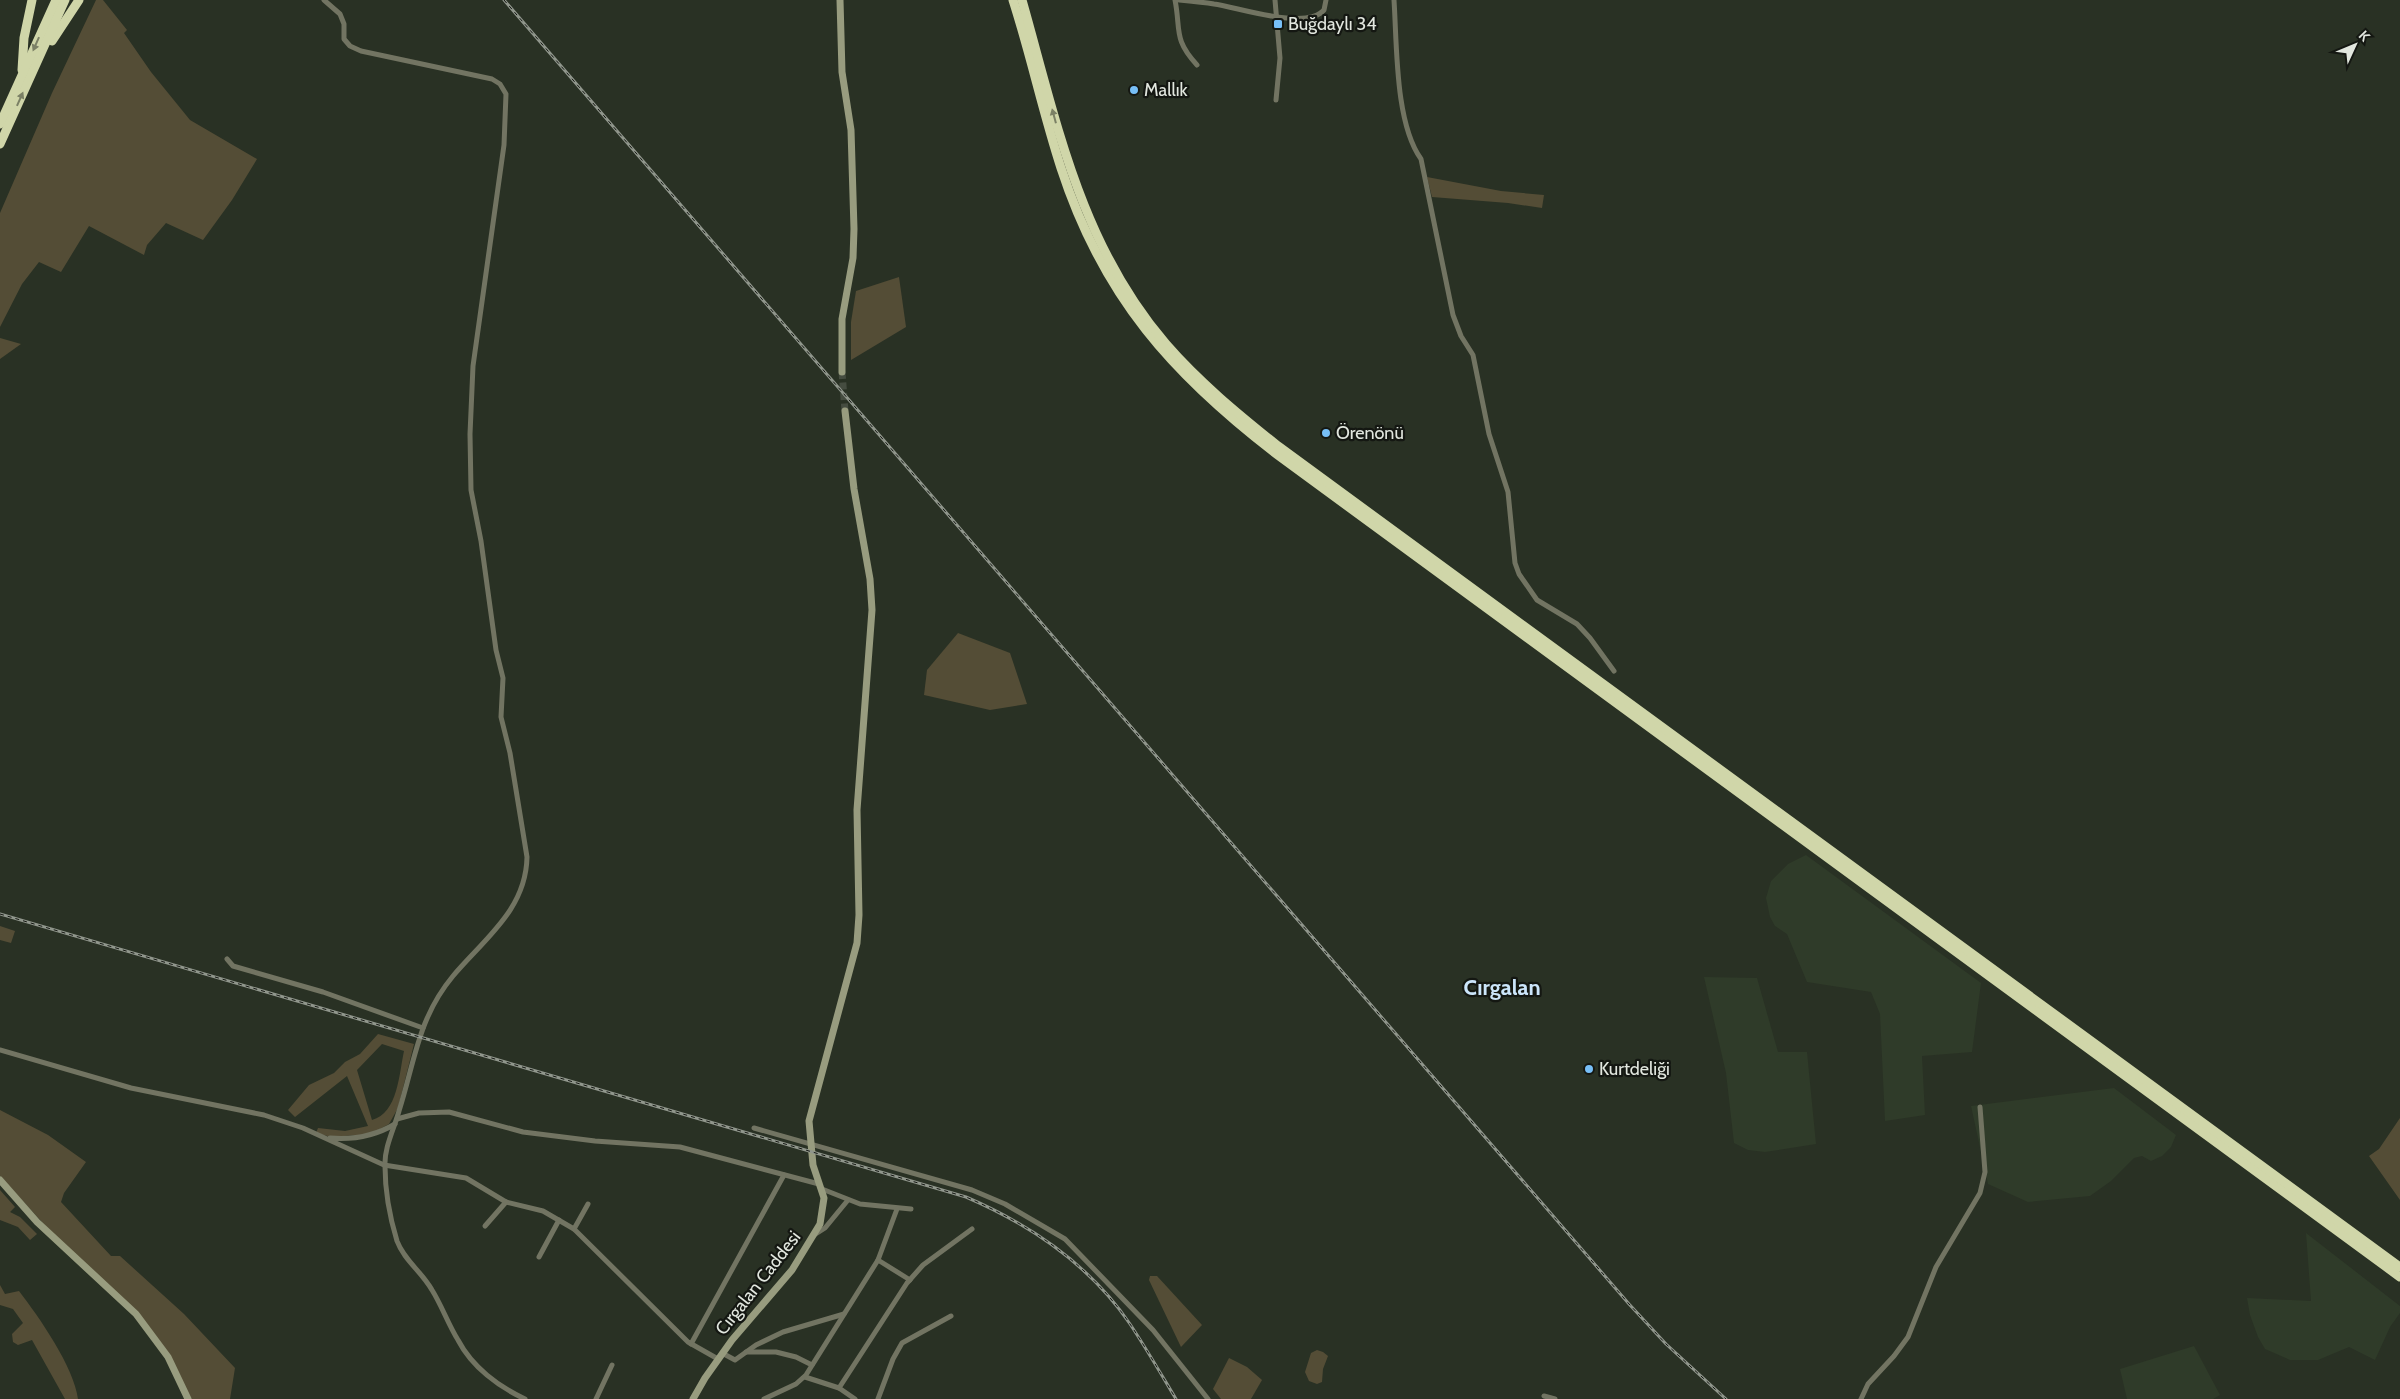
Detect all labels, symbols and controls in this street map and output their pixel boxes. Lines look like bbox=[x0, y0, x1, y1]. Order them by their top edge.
place label: Buğdaylı 34 bbox=[1288, 13, 1377, 35]
marker: Buğdaylı 34 bbox=[1272, 18, 1284, 30]
north arrow bbox=[2330, 20, 2380, 70]
text: K bbox=[2355, 27, 2374, 46]
one-way arrow bbox=[31, 37, 39, 51]
place label: Mallık bbox=[1144, 79, 1188, 101]
marker: Mallık bbox=[1128, 84, 1140, 96]
one-way arrow bbox=[16, 92, 24, 106]
one-way arrow bbox=[1050, 108, 1058, 123]
place label: Örenönü bbox=[1336, 422, 1404, 444]
marker: Örenönü bbox=[1320, 427, 1332, 439]
district label: Cırgalan bbox=[1463, 974, 1541, 1001]
place label: Kurtdeliği bbox=[1599, 1058, 1670, 1080]
marker: Kurtdeliği bbox=[1583, 1063, 1595, 1075]
street label: Cırgalan Caddesi bbox=[711, 1227, 805, 1339]

